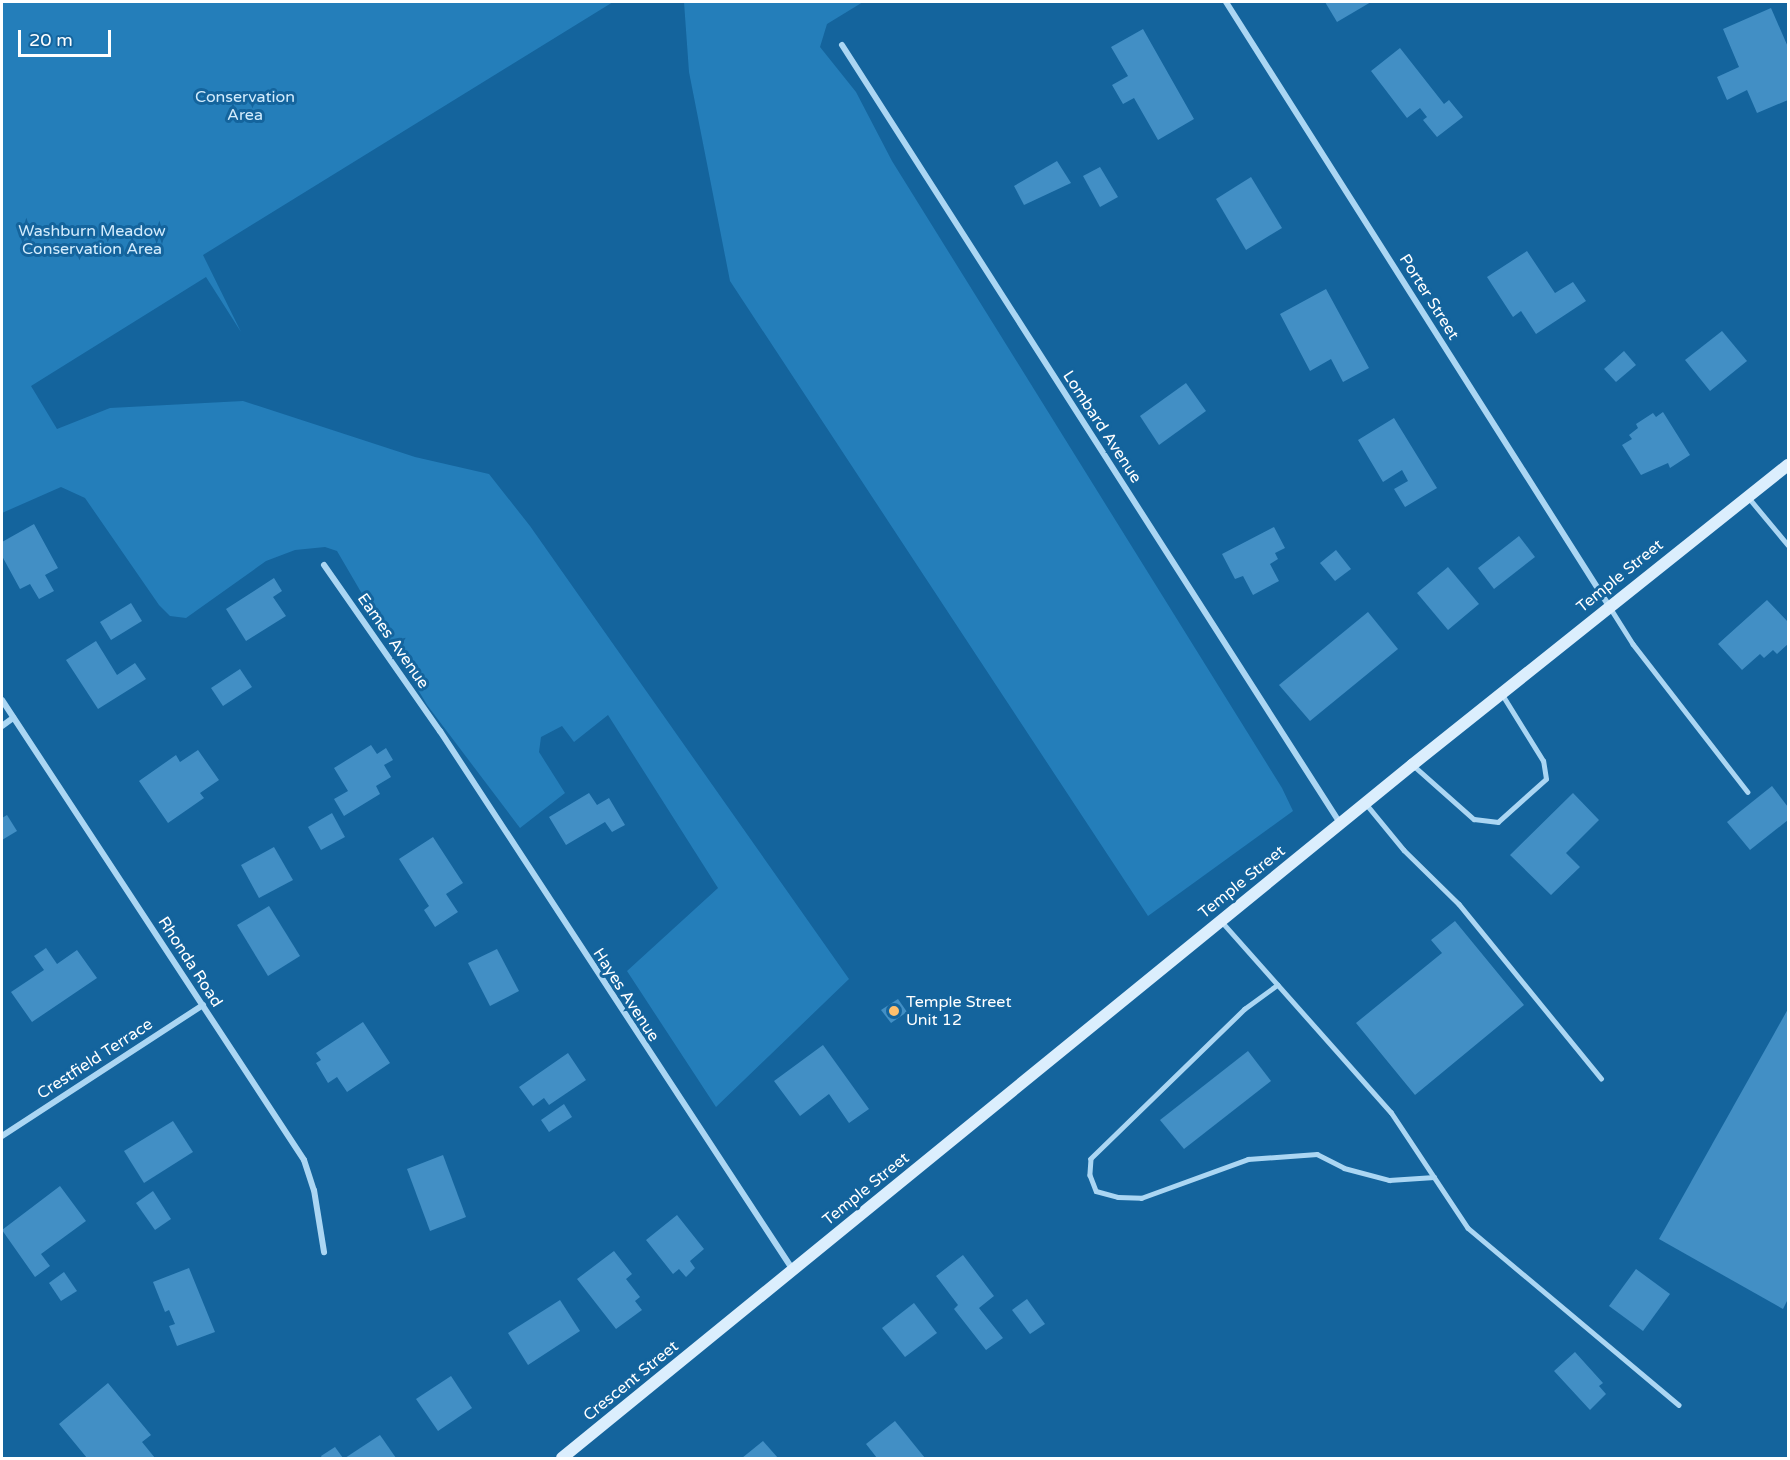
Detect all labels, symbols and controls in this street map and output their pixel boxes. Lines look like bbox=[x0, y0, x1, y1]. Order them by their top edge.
scale bar bbox=[21, 18, 114, 56]
text: 20 m bbox=[29, 29, 73, 51]
park label: Conservation Area bbox=[195, 87, 295, 125]
park label: Washburn Meadow Conservation Area bbox=[18, 221, 166, 259]
street label: Porter Street bbox=[1395, 251, 1463, 343]
street label: Lombard Avenue bbox=[1059, 367, 1145, 487]
street label: Temple Street bbox=[1573, 535, 1667, 617]
street label: Eames Avenue bbox=[353, 590, 433, 692]
street label: Temple Street bbox=[1195, 841, 1289, 923]
street label: Rhonda Road bbox=[154, 913, 226, 1011]
street label: Hayes Avenue bbox=[589, 945, 663, 1045]
place label: Temple Street Unit 12 bbox=[906, 992, 1011, 1030]
marker: Temple Street Unit 12 bbox=[887, 1004, 901, 1018]
street label: Crestfield Terrace bbox=[34, 1015, 156, 1103]
street label: Temple Street bbox=[819, 1148, 913, 1230]
street label: Crescent Street bbox=[580, 1337, 682, 1425]

